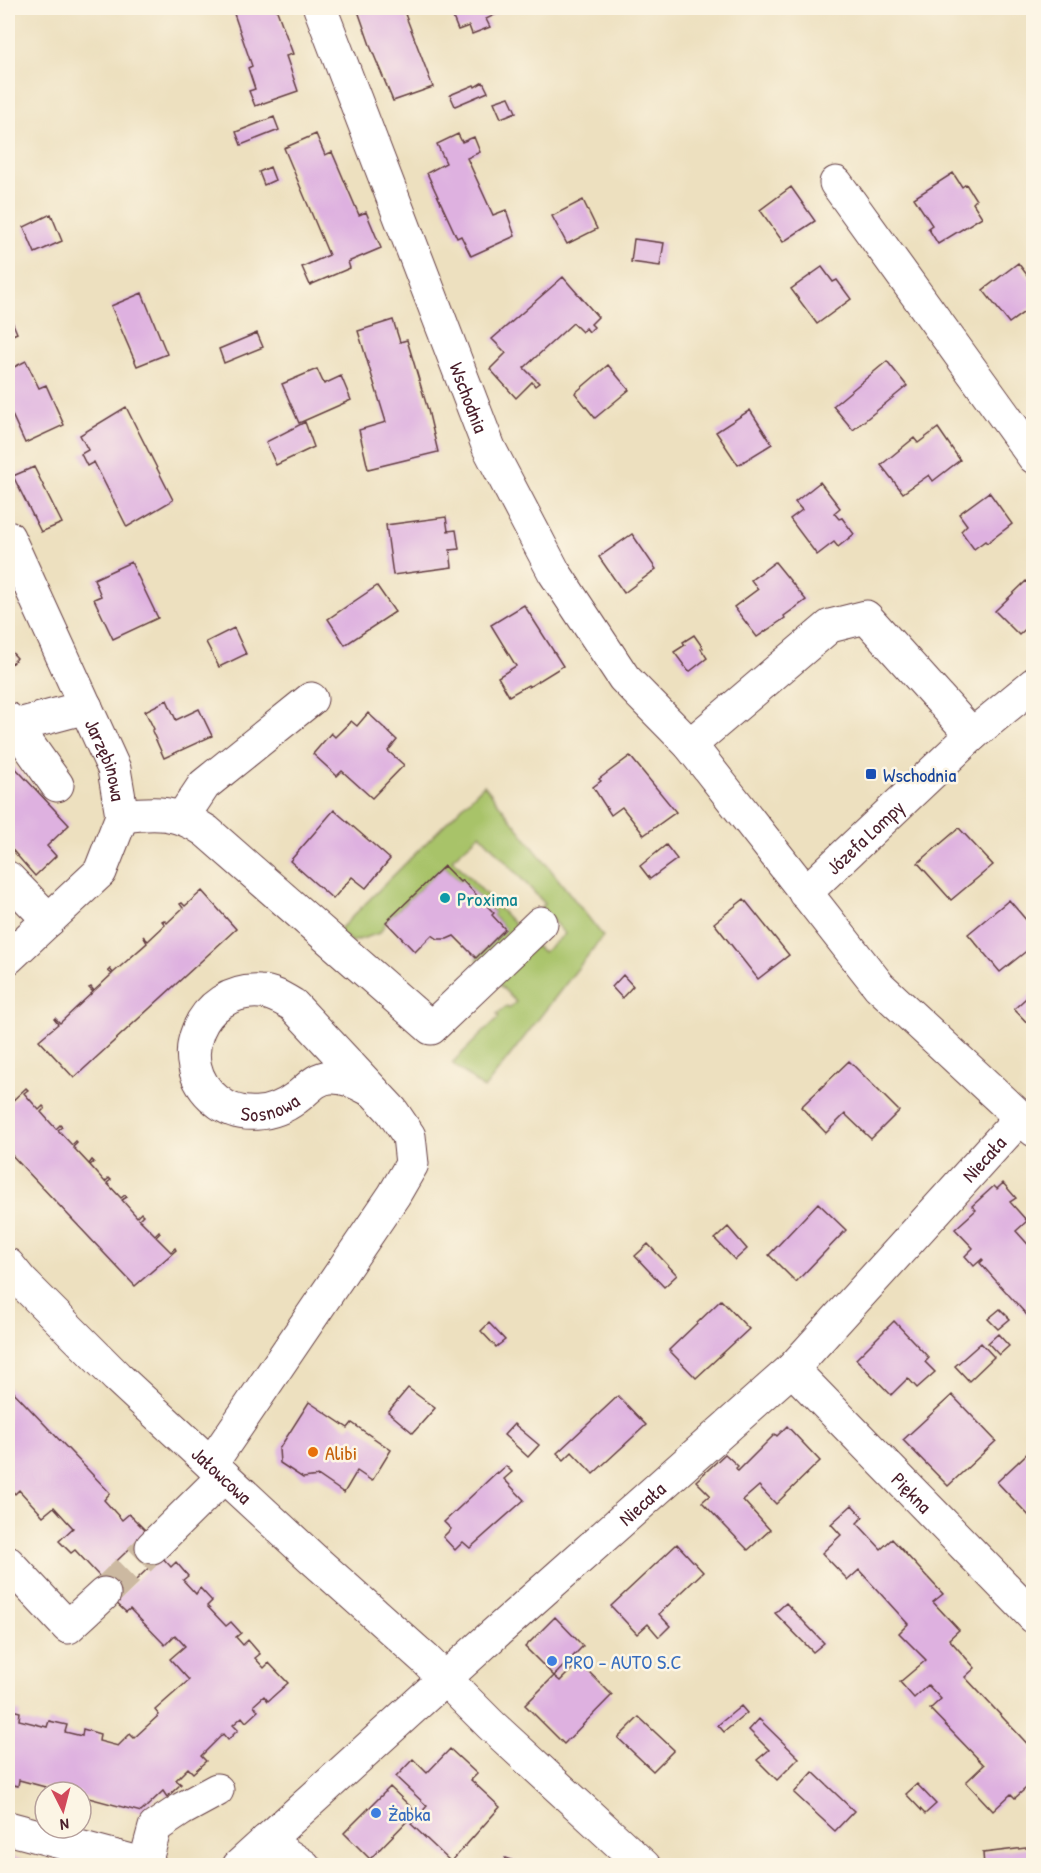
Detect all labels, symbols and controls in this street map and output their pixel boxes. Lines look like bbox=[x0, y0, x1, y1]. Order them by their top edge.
street label: Wschodnia bbox=[444, 358, 495, 437]
street label: Jarzębinowa bbox=[79, 714, 133, 803]
place label: Wschodnia bbox=[883, 761, 957, 788]
marker: Wschodnia bbox=[864, 767, 878, 781]
street label: Józefa Lompy bbox=[820, 793, 909, 880]
place label: Proxima bbox=[457, 885, 517, 912]
marker: Proxima bbox=[438, 891, 452, 905]
street label: Sosnowa bbox=[239, 1087, 304, 1127]
street label: Niecała bbox=[955, 1129, 1012, 1188]
place label: Alibi bbox=[325, 1439, 357, 1466]
street label: Jałowcowa bbox=[186, 1440, 258, 1510]
marker: Alibi bbox=[306, 1445, 320, 1459]
street label: Piękna bbox=[886, 1466, 938, 1519]
street label: Niecała bbox=[612, 1475, 671, 1531]
place label: PRO - AUTO S.C bbox=[564, 1648, 681, 1675]
marker: PRO - AUTO S.C bbox=[545, 1654, 559, 1668]
north arrow bbox=[33, 1780, 93, 1840]
place label: Żabka bbox=[388, 1800, 431, 1827]
marker: Żabka bbox=[369, 1806, 383, 1820]
text: N bbox=[59, 1814, 70, 1836]

